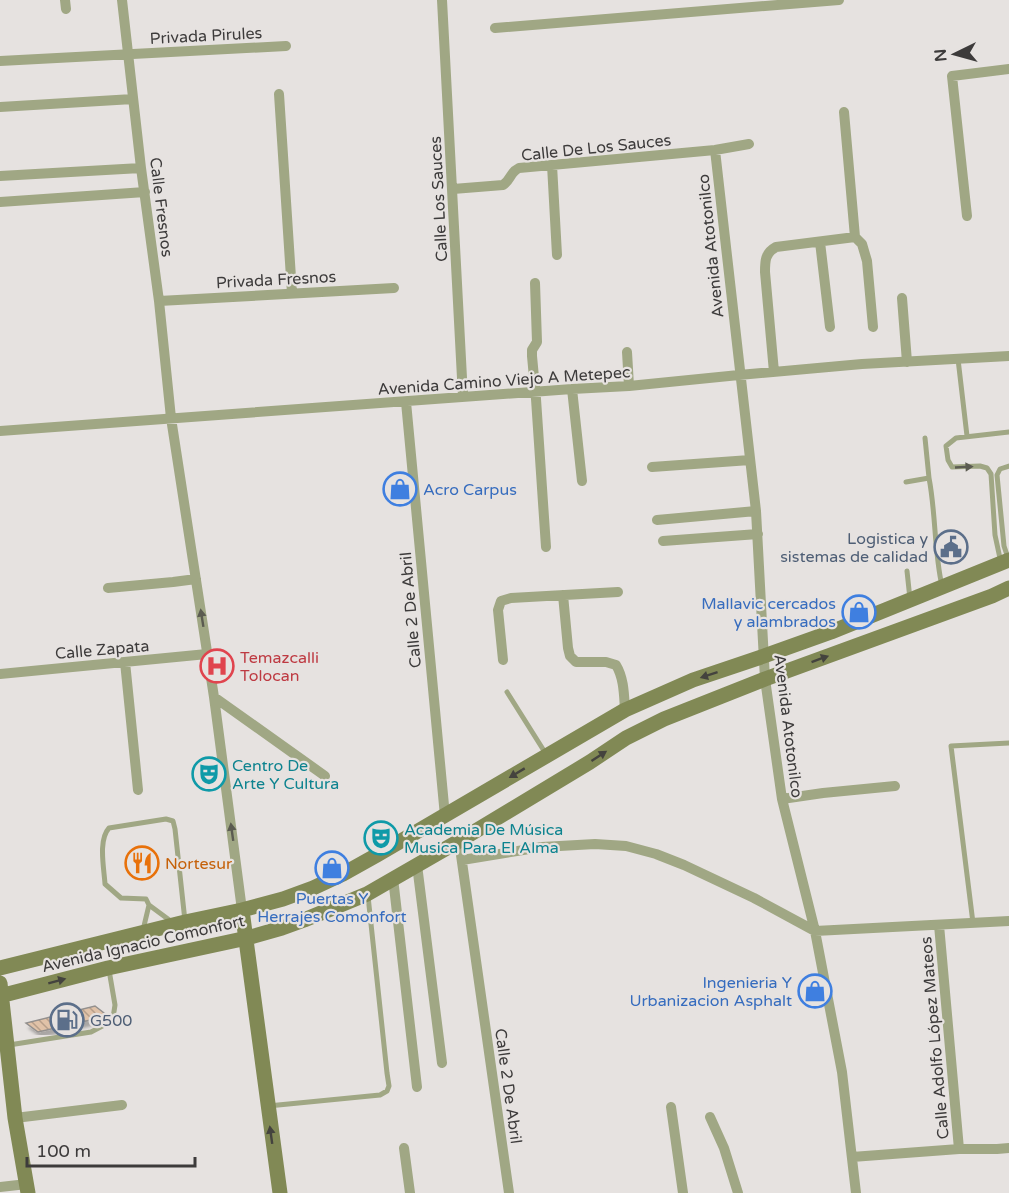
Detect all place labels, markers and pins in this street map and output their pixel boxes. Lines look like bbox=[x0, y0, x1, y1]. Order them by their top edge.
shop icon: Acro Carpus bbox=[382, 471, 418, 507]
place label: Acro Carpus bbox=[423, 480, 517, 500]
place label: Logistica y sistemas de calidad bbox=[780, 529, 928, 567]
public building icon: Logistica y sistemas de calidad bbox=[933, 529, 969, 565]
place label: Mallavic cercados y alambrados bbox=[701, 594, 836, 632]
shop icon: Mallavic cercados y alambrados bbox=[841, 594, 877, 630]
hospital icon: Temazcalli Tolocan bbox=[199, 648, 235, 684]
place label: Temazcalli Tolocan bbox=[240, 648, 319, 686]
theatre icon: Centro De Arte Y Cultura bbox=[191, 756, 227, 792]
place label: Centro De Arte Y Cultura bbox=[232, 756, 339, 794]
theatre icon: Academia De Música Musica Para El Alma bbox=[363, 820, 399, 856]
place label: Academia De Música Musica Para El Alma bbox=[404, 820, 563, 858]
restaurant icon: Nortesur bbox=[124, 845, 160, 881]
shop icon: Puertas Y Herrajes Comonfort bbox=[314, 850, 350, 886]
place label: Nortesur bbox=[165, 854, 233, 874]
place label: Puertas Y Herrajes Comonfort bbox=[257, 889, 407, 927]
place label: Ingenieria Y Urbanizacion Asphalt bbox=[630, 973, 792, 1011]
shop icon: Ingenieria Y Urbanizacion Asphalt bbox=[797, 973, 833, 1009]
fuel station icon: G500 bbox=[49, 1002, 85, 1038]
place label: G500 bbox=[90, 1011, 132, 1031]

